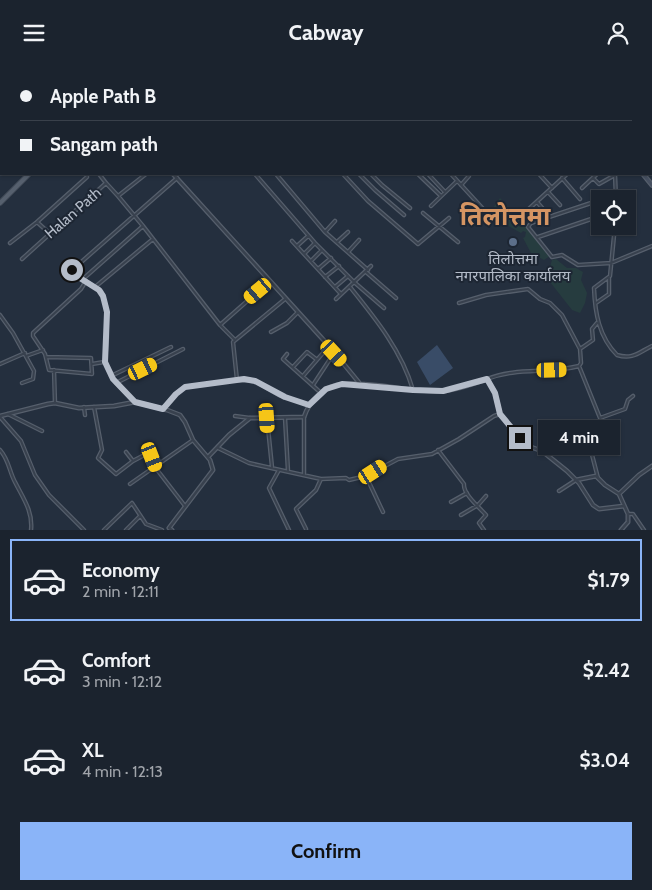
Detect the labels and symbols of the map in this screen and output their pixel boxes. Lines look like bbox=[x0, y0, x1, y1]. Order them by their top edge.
street label: Halan Path bbox=[41, 184, 105, 242]
district label: तिलोत्तमा bbox=[460, 201, 551, 231]
marker: तिलोत्तमा नगरपालिका कार्यालय bbox=[507, 236, 519, 248]
place label: तिलोत्तमा नगरपालिका कार्यालय bbox=[455, 250, 571, 285]
route start bbox=[61, 259, 83, 281]
car bbox=[241, 276, 274, 306]
car bbox=[318, 337, 349, 369]
car bbox=[126, 356, 159, 382]
car bbox=[536, 362, 567, 378]
car bbox=[258, 403, 275, 433]
callout: 4 min bbox=[538, 421, 620, 455]
route end bbox=[509, 427, 531, 449]
car bbox=[139, 440, 164, 474]
car bbox=[356, 458, 389, 486]

